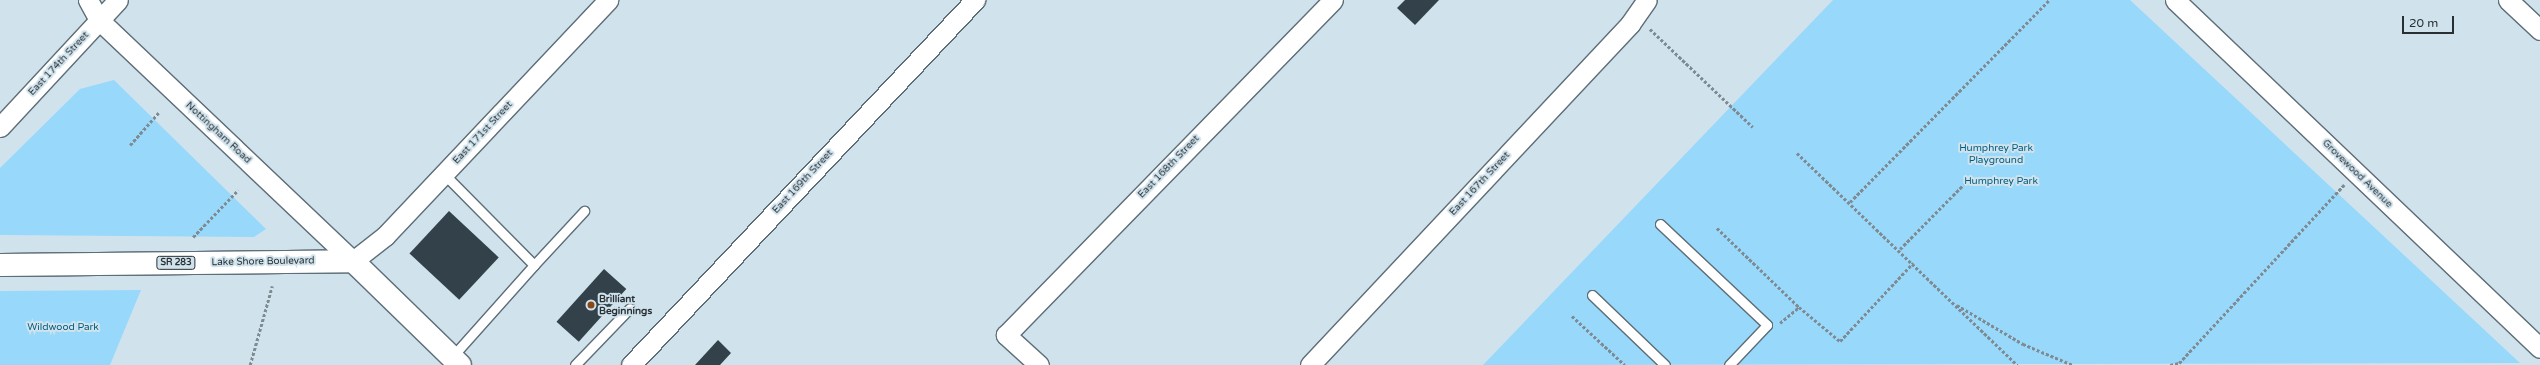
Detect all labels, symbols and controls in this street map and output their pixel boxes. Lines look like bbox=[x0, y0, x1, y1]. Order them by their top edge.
scale bar bbox=[2404, 8, 2456, 34]
text: 20 m bbox=[2409, 16, 2438, 30]
street label: East 174th Street bbox=[26, 30, 92, 98]
street label: East 171st Street bbox=[451, 99, 515, 167]
street label: Nottingham Road bbox=[183, 100, 253, 166]
street label: East 168th Street bbox=[1136, 133, 1202, 201]
street label: Grovewood Avenue bbox=[2319, 137, 2395, 211]
park label: Humphrey Park Playground bbox=[1959, 142, 2033, 166]
street label: East 169th Street bbox=[770, 148, 836, 216]
street label: East 167th Street bbox=[1447, 150, 1513, 218]
park label: Humphrey Park bbox=[1964, 176, 2038, 188]
street label: Lake Shore Boulevard bbox=[211, 255, 315, 269]
road number: SR 283 bbox=[156, 256, 196, 270]
place label: Brilliant Beginnings bbox=[599, 293, 652, 316]
marker: Brilliant Beginnings bbox=[586, 300, 596, 310]
park label: Wildwood Park bbox=[27, 322, 99, 334]

